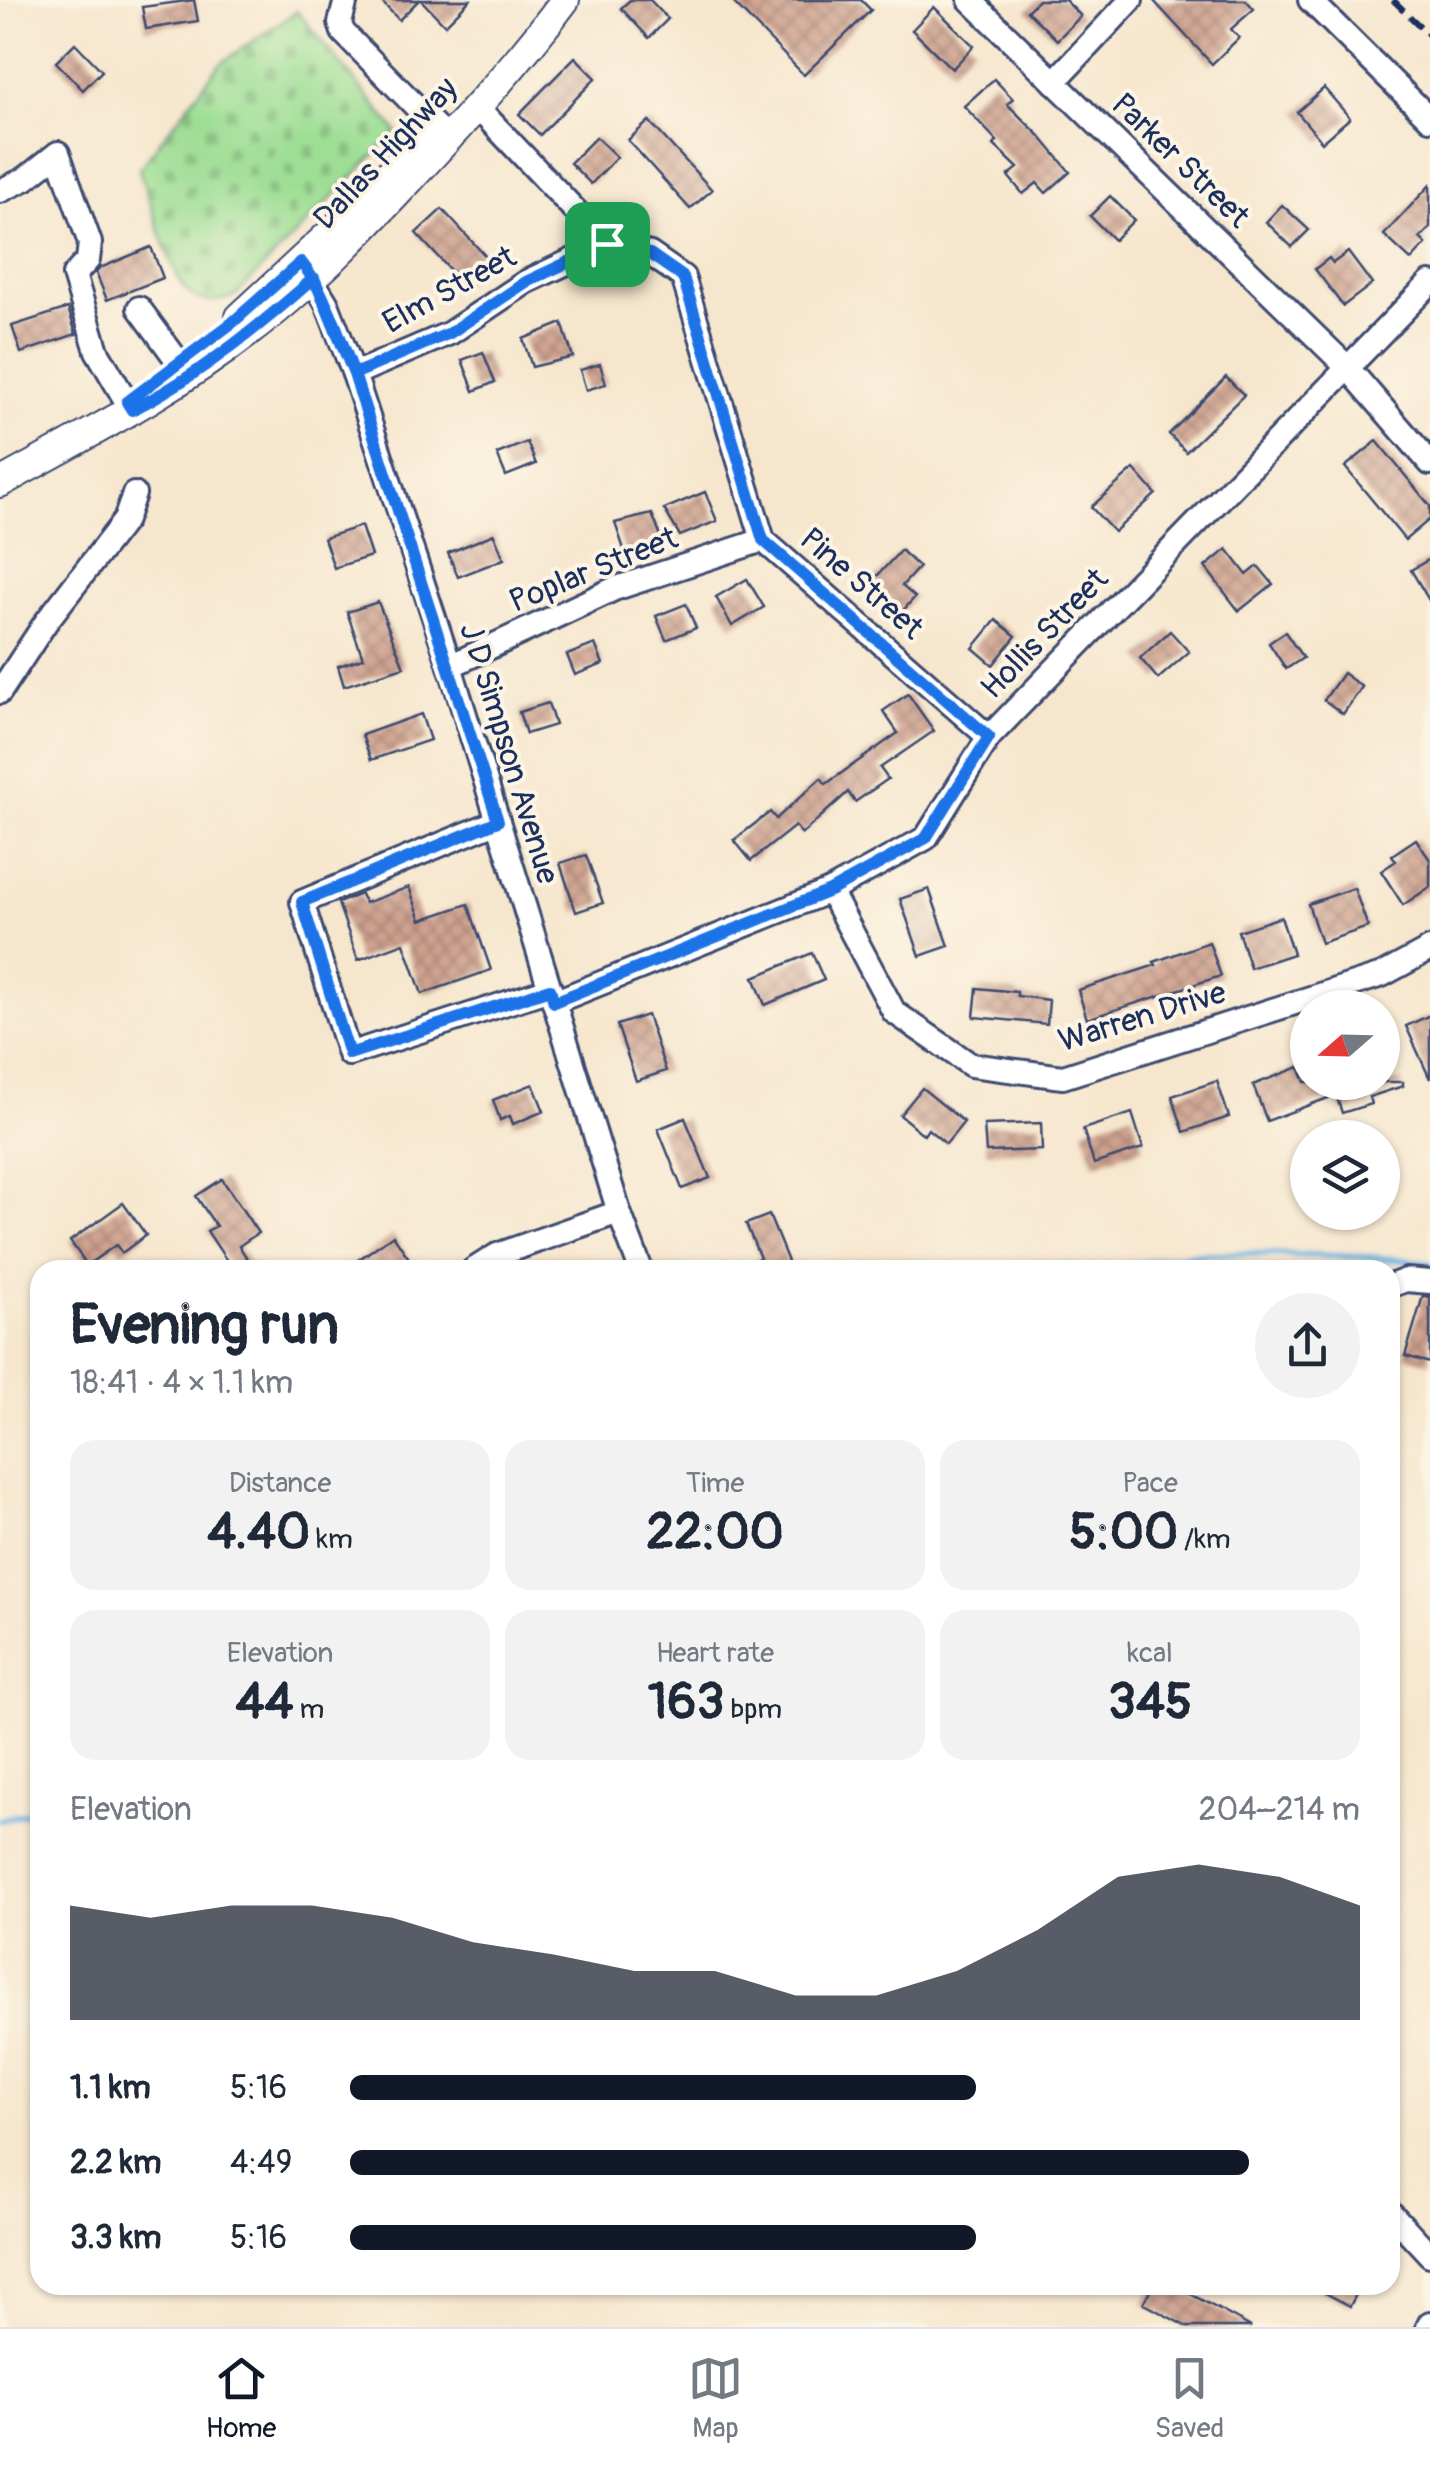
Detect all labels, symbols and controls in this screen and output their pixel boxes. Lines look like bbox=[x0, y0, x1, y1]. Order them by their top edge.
street label: Dallas Highway bbox=[305, 69, 467, 238]
street label: Parker Street bbox=[1103, 85, 1258, 237]
pin bbox=[565, 202, 650, 287]
icon: arrive bbox=[580, 217, 635, 272]
street label: Elm Street bbox=[376, 237, 523, 343]
street label: Poplar Street bbox=[503, 518, 683, 622]
street label: Pine Street bbox=[791, 519, 931, 648]
street label: Hollis Street bbox=[973, 560, 1117, 707]
street label: J D Simpson Avenue bbox=[450, 618, 568, 889]
street label: Warren Drive bbox=[1054, 972, 1231, 1061]
north arrow bbox=[1290, 990, 1400, 1100]
map controls bbox=[1290, 990, 1400, 1230]
button: layers bbox=[1290, 1120, 1400, 1230]
text: Evening run bbox=[70, 1291, 339, 1360]
button: share bbox=[1255, 1293, 1360, 1398]
text: 18:41 · 4 × 1.1 km bbox=[70, 1363, 293, 1403]
text: Distance bbox=[229, 1466, 331, 1501]
text: Time bbox=[686, 1466, 744, 1501]
text: Pace bbox=[1122, 1466, 1178, 1501]
text: 4.40 bbox=[207, 1501, 310, 1564]
text: 22:00 bbox=[646, 1501, 784, 1564]
text: 5:00 bbox=[1069, 1501, 1178, 1564]
text: km bbox=[310, 1522, 353, 1557]
text: /km bbox=[1178, 1522, 1231, 1557]
text: Elevation bbox=[227, 1636, 333, 1671]
text: Heart rate bbox=[656, 1636, 774, 1671]
text: kcal bbox=[1127, 1636, 1173, 1671]
text: 44 bbox=[236, 1671, 294, 1734]
text: 163 bbox=[648, 1671, 724, 1734]
text: 345 bbox=[1108, 1671, 1192, 1734]
text: m bbox=[294, 1692, 324, 1727]
text: bpm bbox=[724, 1692, 782, 1727]
text: Elevation bbox=[70, 1790, 192, 1830]
text: 204–214 m bbox=[1199, 1790, 1360, 1830]
text: 1.1 km bbox=[70, 2068, 151, 2108]
text: 5:16 bbox=[230, 2068, 287, 2108]
text: 2.2 km bbox=[70, 2143, 162, 2183]
text: 4:49 bbox=[230, 2143, 292, 2183]
text: 3.3 km bbox=[70, 2218, 161, 2258]
text: 5:16 bbox=[230, 2218, 287, 2258]
tab: Home bbox=[206, 2351, 276, 2446]
tab: Map bbox=[688, 2351, 743, 2446]
tab: Saved bbox=[1155, 2351, 1224, 2446]

